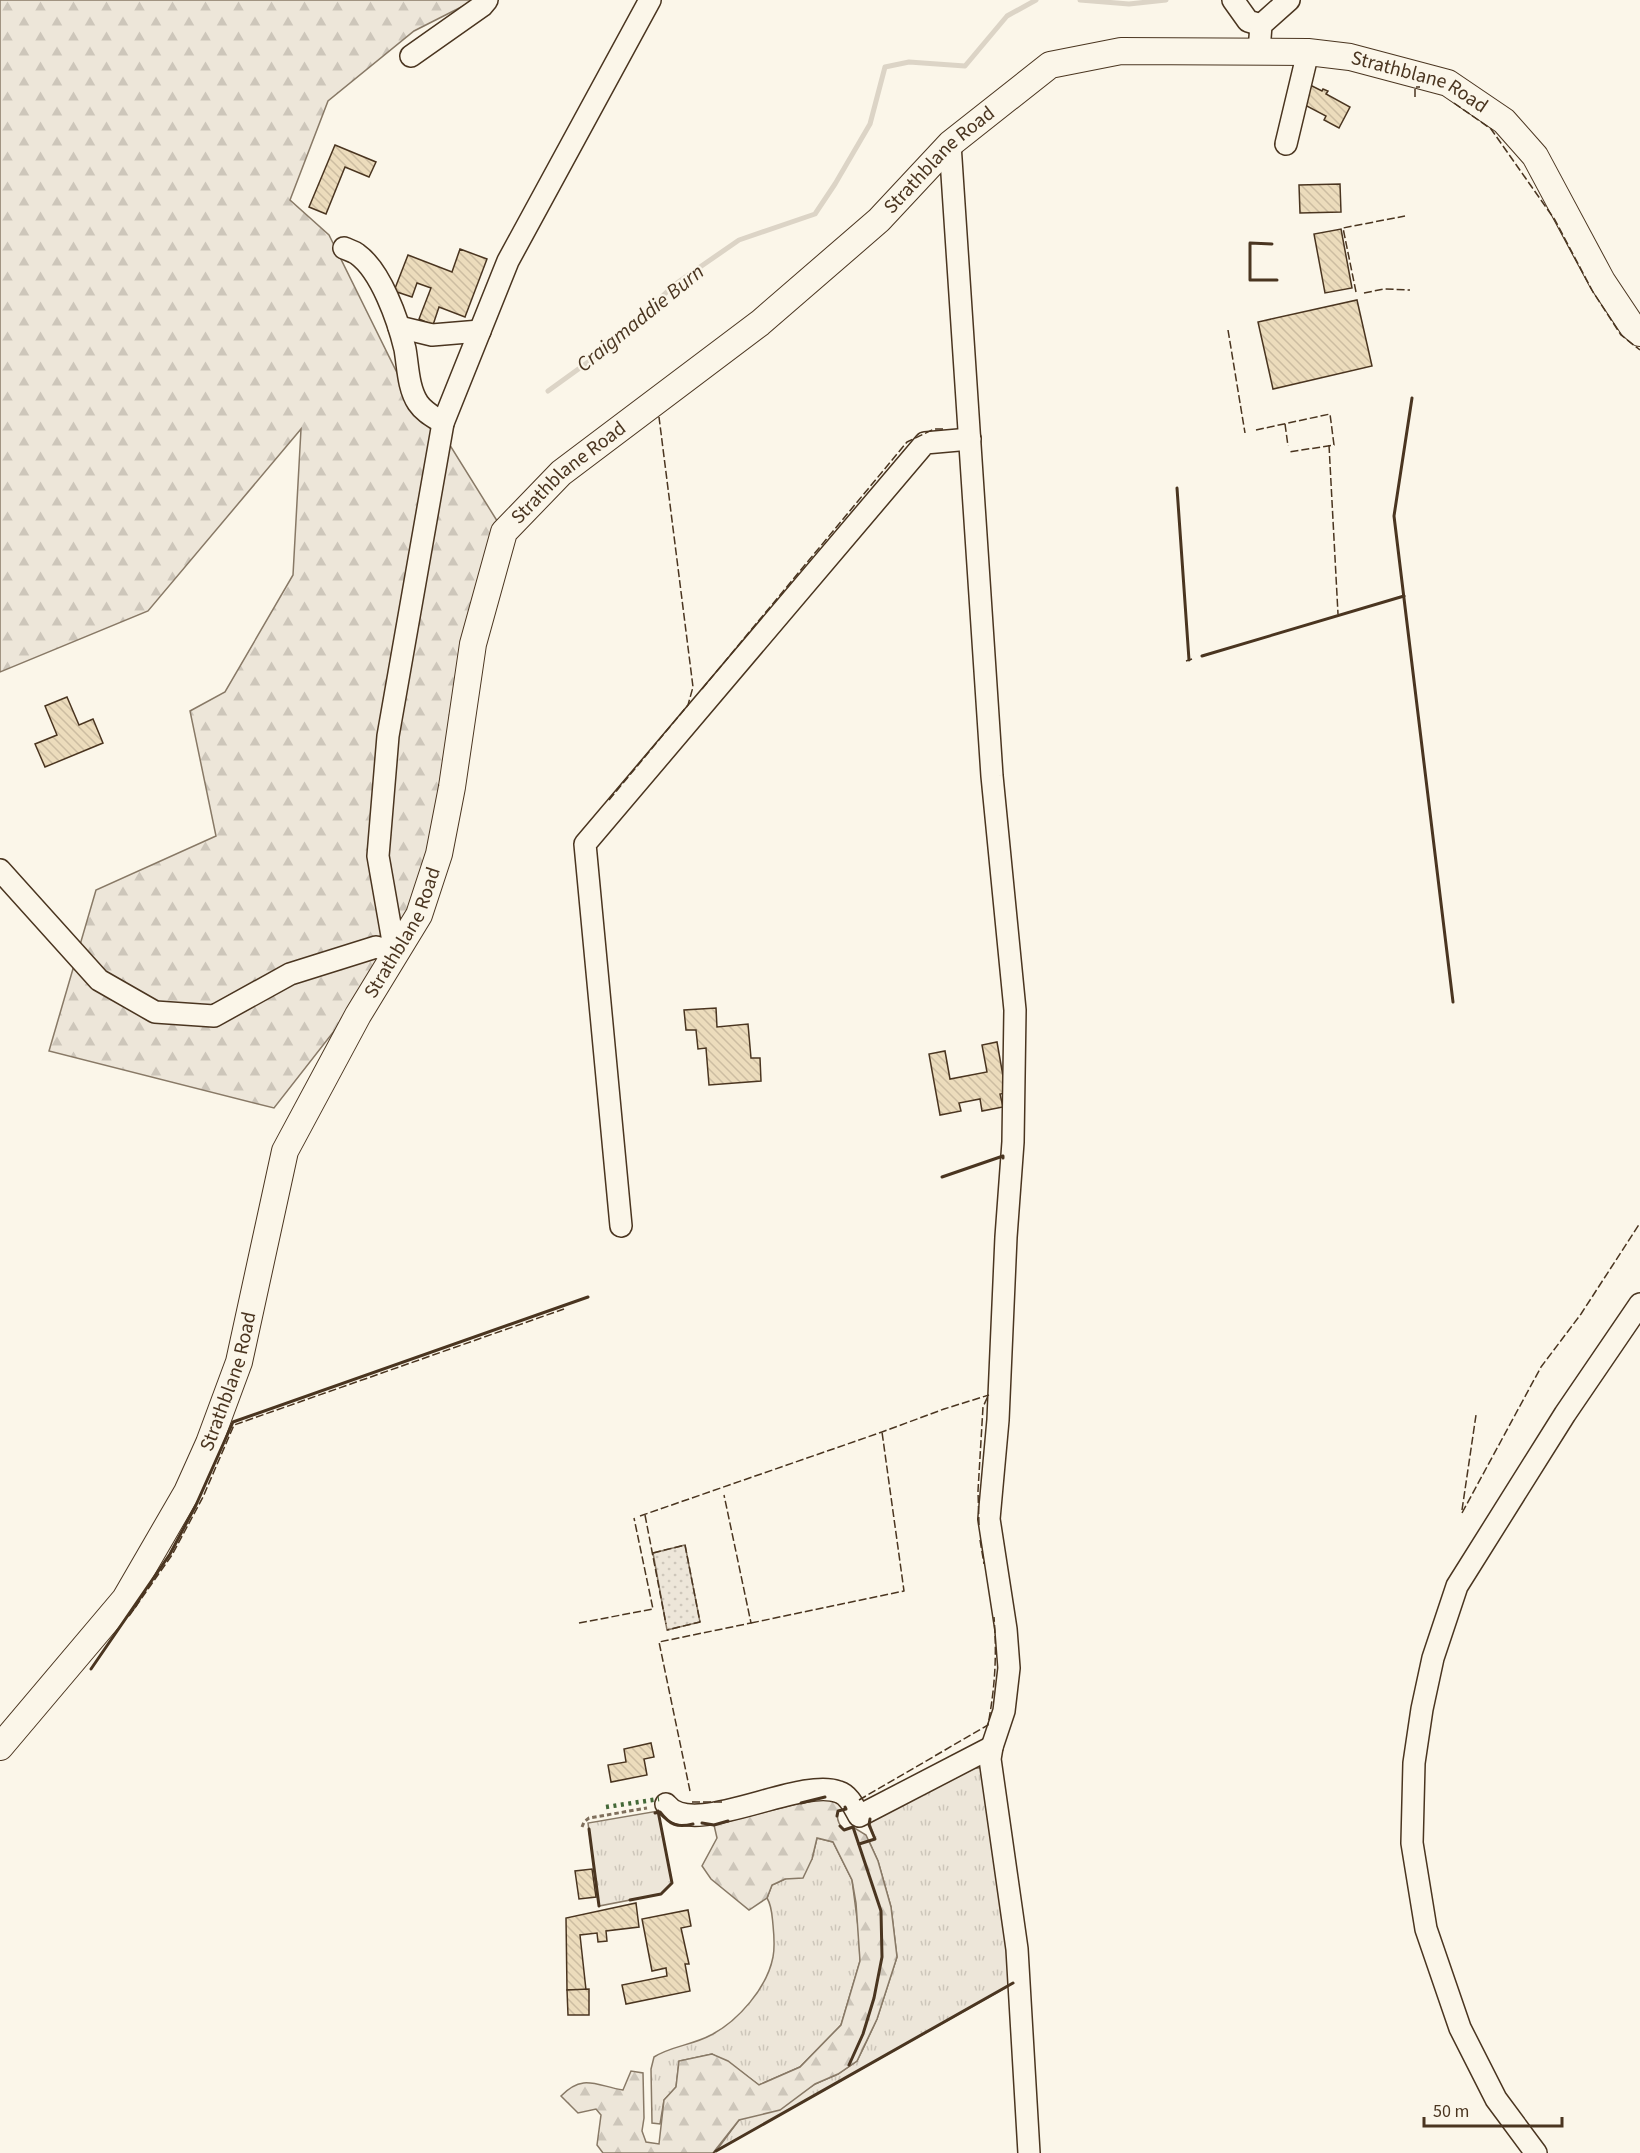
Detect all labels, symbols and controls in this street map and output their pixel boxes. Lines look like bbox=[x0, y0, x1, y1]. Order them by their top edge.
street label: Strathblane Road bbox=[1348, 44, 1493, 120]
street label: Strathblane Road bbox=[877, 100, 1001, 220]
water label: Craigmaddie Burn bbox=[570, 257, 710, 379]
street label: Strathblane Road bbox=[505, 415, 632, 531]
street label: Strathblane Road bbox=[357, 864, 448, 1004]
street label: Strathblane Road bbox=[193, 1309, 264, 1456]
scale bar bbox=[1424, 2090, 1562, 2128]
text: 50 m bbox=[1433, 2099, 1469, 2124]

